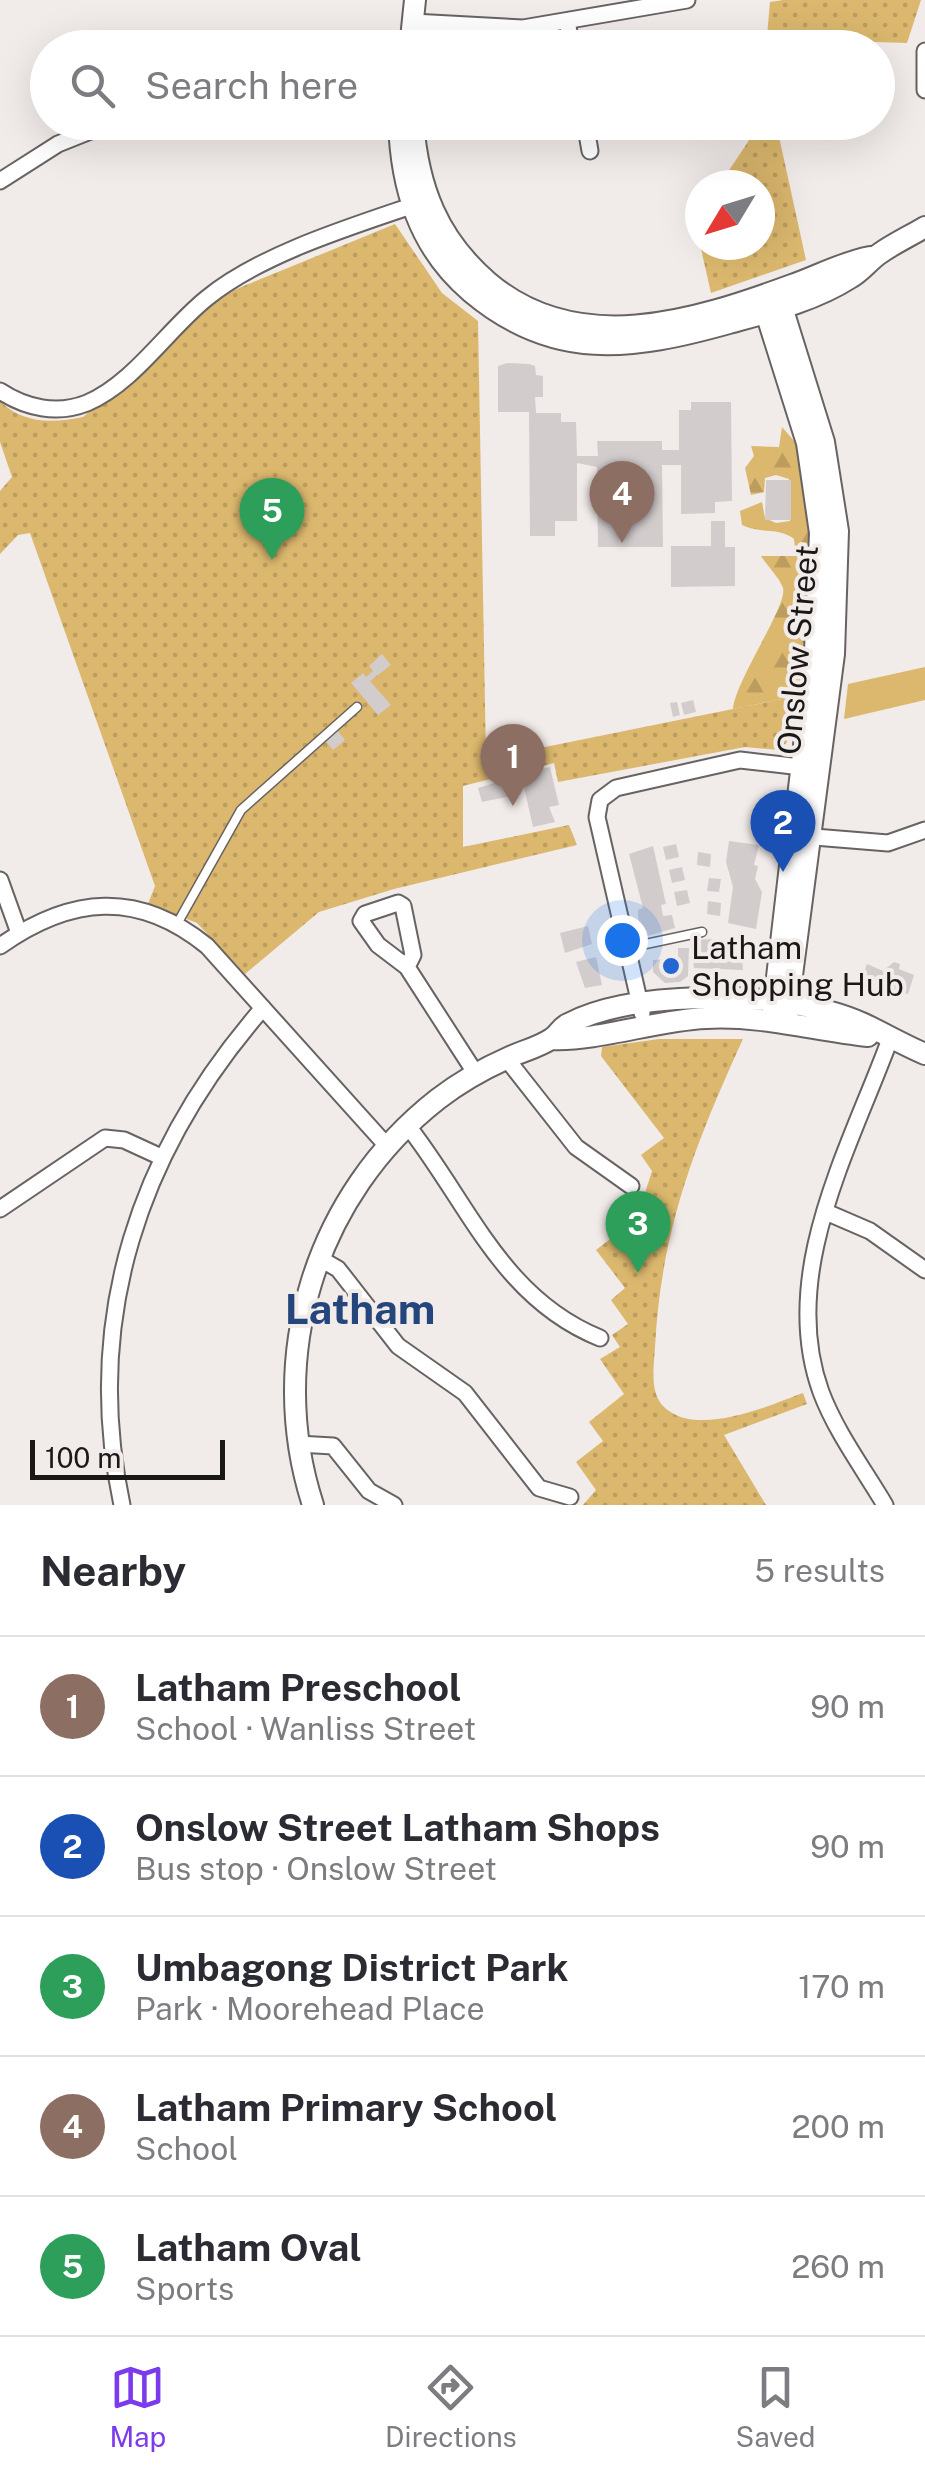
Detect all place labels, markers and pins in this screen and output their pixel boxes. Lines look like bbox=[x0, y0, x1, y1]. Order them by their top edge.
pin: 4 bbox=[590, 460, 654, 543]
pin: 5 bbox=[240, 478, 304, 560]
pin: 1 bbox=[480, 724, 546, 806]
pin: 2 bbox=[750, 790, 816, 872]
place label: Latham Shopping Hub bbox=[691, 929, 904, 1003]
marker: Latham Shopping Hub bbox=[660, 955, 682, 977]
pin: 3 bbox=[606, 1190, 670, 1273]

